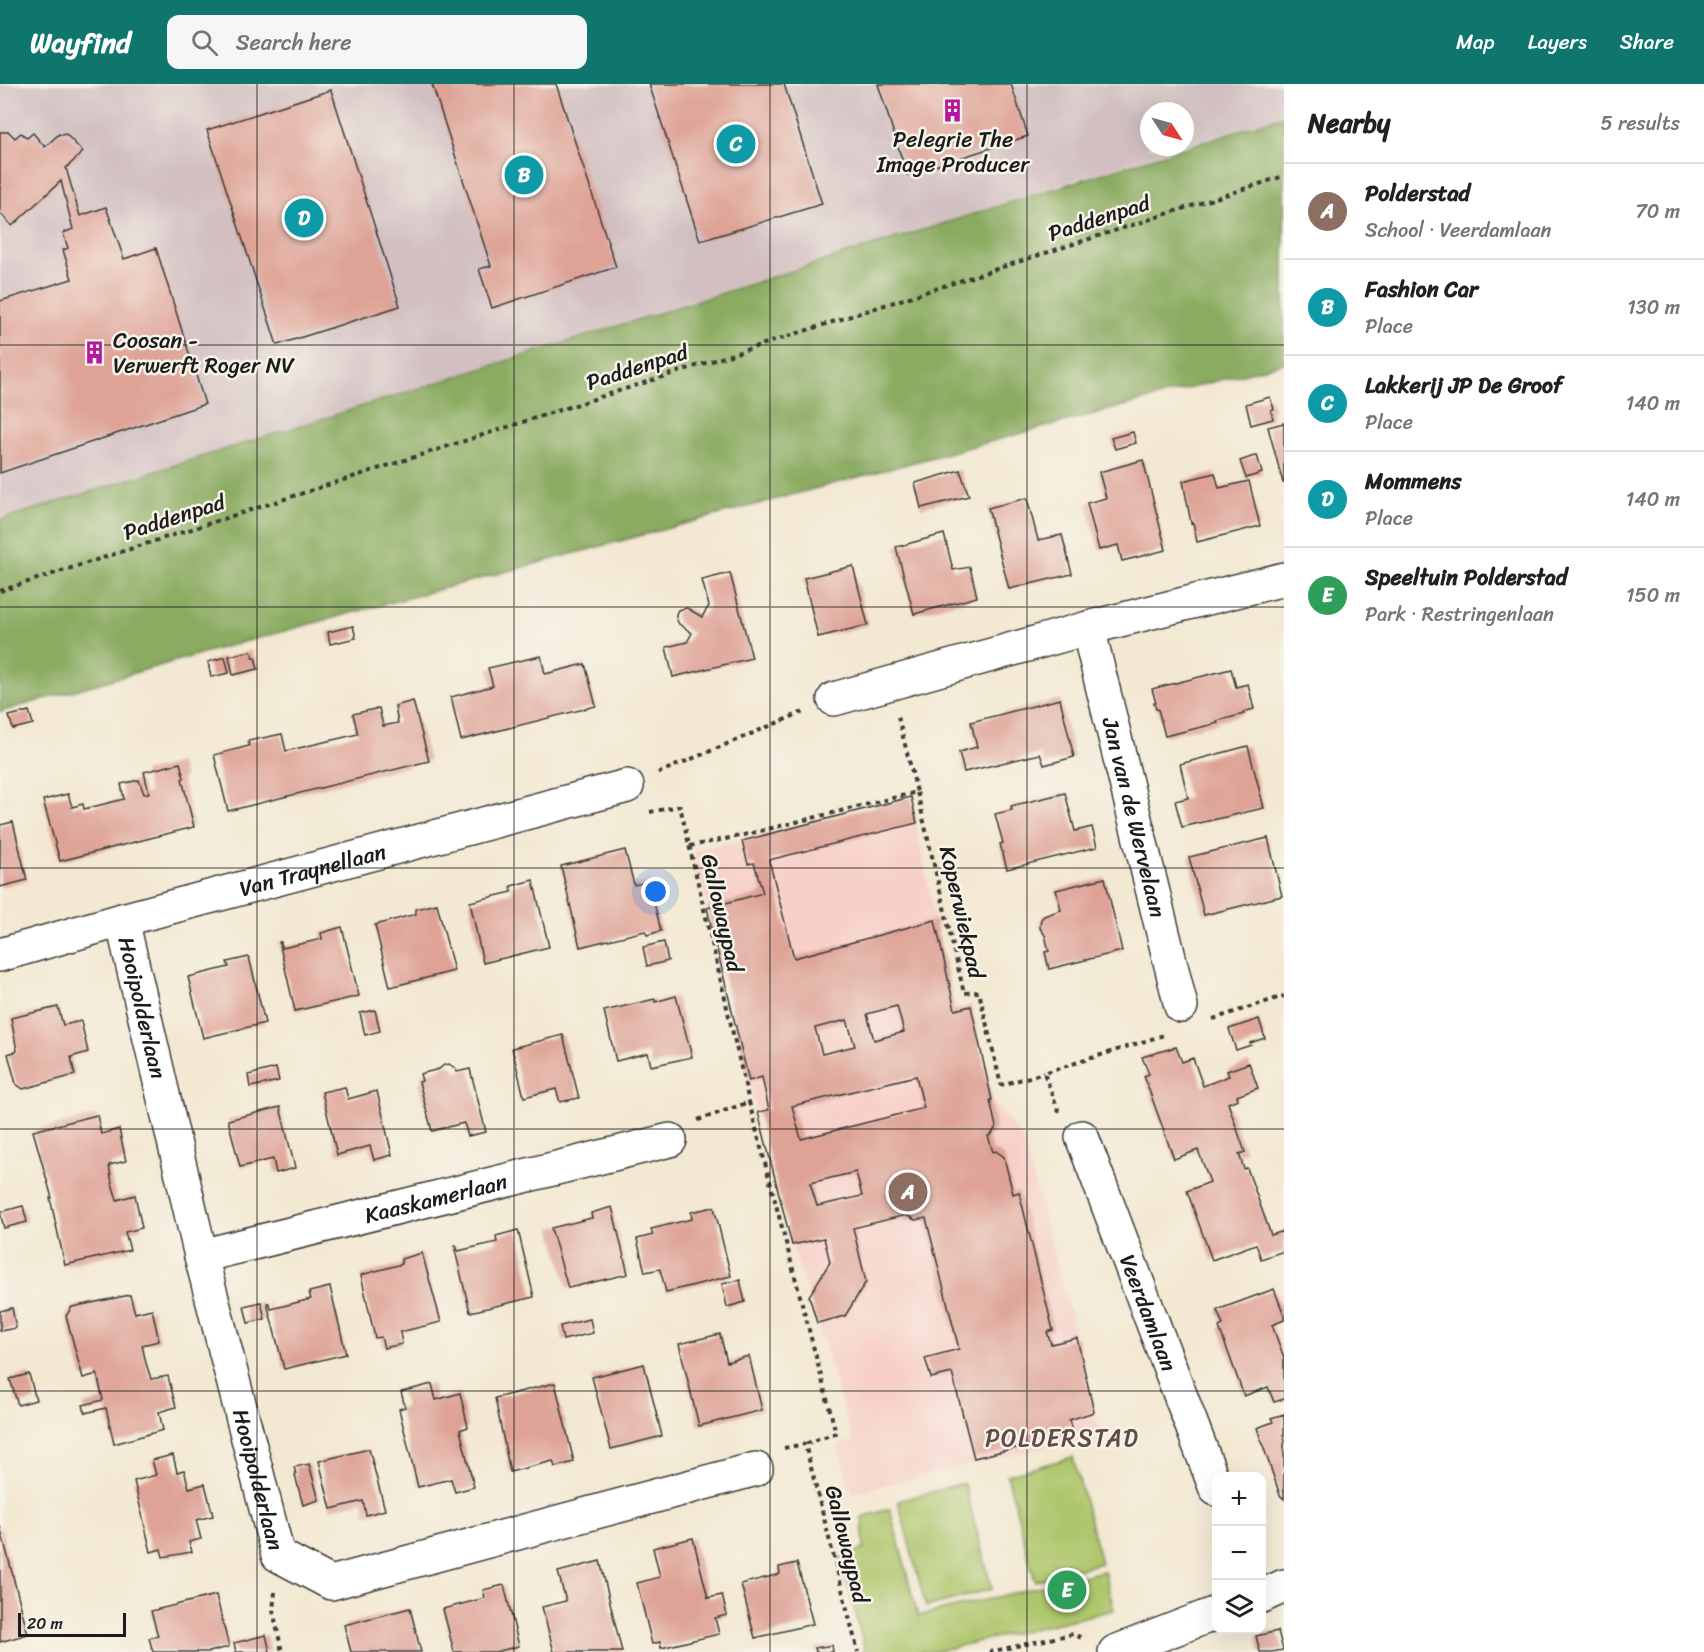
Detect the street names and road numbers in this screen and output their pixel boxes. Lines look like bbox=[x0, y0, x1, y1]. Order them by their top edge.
street label: Paddenpad bbox=[1043, 183, 1156, 253]
street label: Paddenpad bbox=[581, 332, 694, 402]
street label: Paddenpad bbox=[118, 482, 231, 552]
street label: Jan van de Wervelaan bbox=[1091, 712, 1178, 922]
street label: Van Traynellaan bbox=[235, 831, 390, 908]
street label: Koperwiekpad bbox=[928, 842, 997, 984]
street label: Gallowaypad bbox=[689, 850, 755, 977]
street label: Hooipolderlaan bbox=[107, 932, 178, 1083]
street label: Kaaskamerlaan bbox=[360, 1161, 511, 1234]
street label: Veerdamlaan bbox=[1109, 1248, 1189, 1377]
street label: Hooipolderlaan bbox=[222, 1404, 296, 1555]
street label: Gallowaypad bbox=[814, 1481, 881, 1608]

